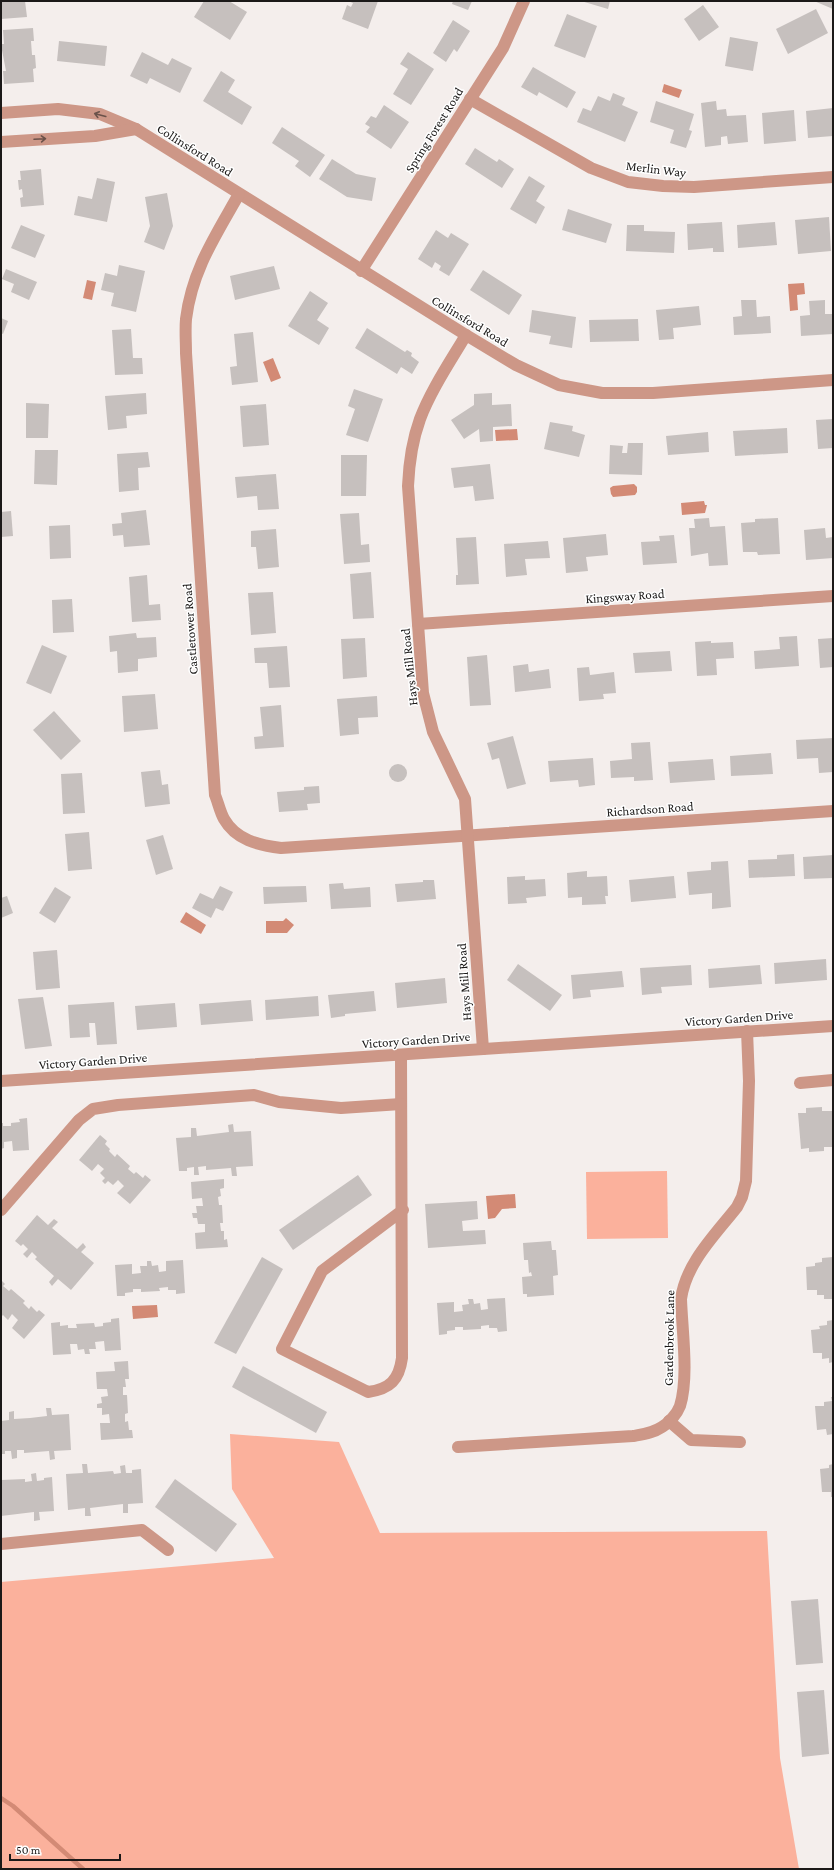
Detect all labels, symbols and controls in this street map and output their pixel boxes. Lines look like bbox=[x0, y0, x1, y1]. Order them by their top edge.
street label: Spring Forest Road bbox=[402, 85, 466, 175]
one-way arrow bbox=[93, 111, 106, 118]
street label: Collinsford Road bbox=[154, 121, 236, 179]
one-way arrow bbox=[33, 135, 46, 143]
street label: Merlin Way bbox=[625, 158, 688, 180]
street label: Collinsford Road bbox=[429, 292, 511, 350]
street label: Castletower Road bbox=[179, 583, 201, 675]
street label: Kingsway Road bbox=[585, 586, 665, 606]
street label: Hays Mill Road bbox=[397, 627, 421, 706]
street label: Richardson Road bbox=[606, 798, 694, 820]
street label: Hays Mill Road bbox=[454, 943, 474, 1021]
street label: Victory Garden Drive bbox=[684, 1007, 794, 1029]
street label: Victory Garden Drive bbox=[361, 1029, 471, 1051]
street label: Victory Garden Drive bbox=[38, 1050, 148, 1072]
street label: Gardenbrook Lane bbox=[661, 1290, 677, 1386]
scale bar bbox=[10, 1836, 120, 1862]
text: 50 m bbox=[16, 1843, 41, 1857]

